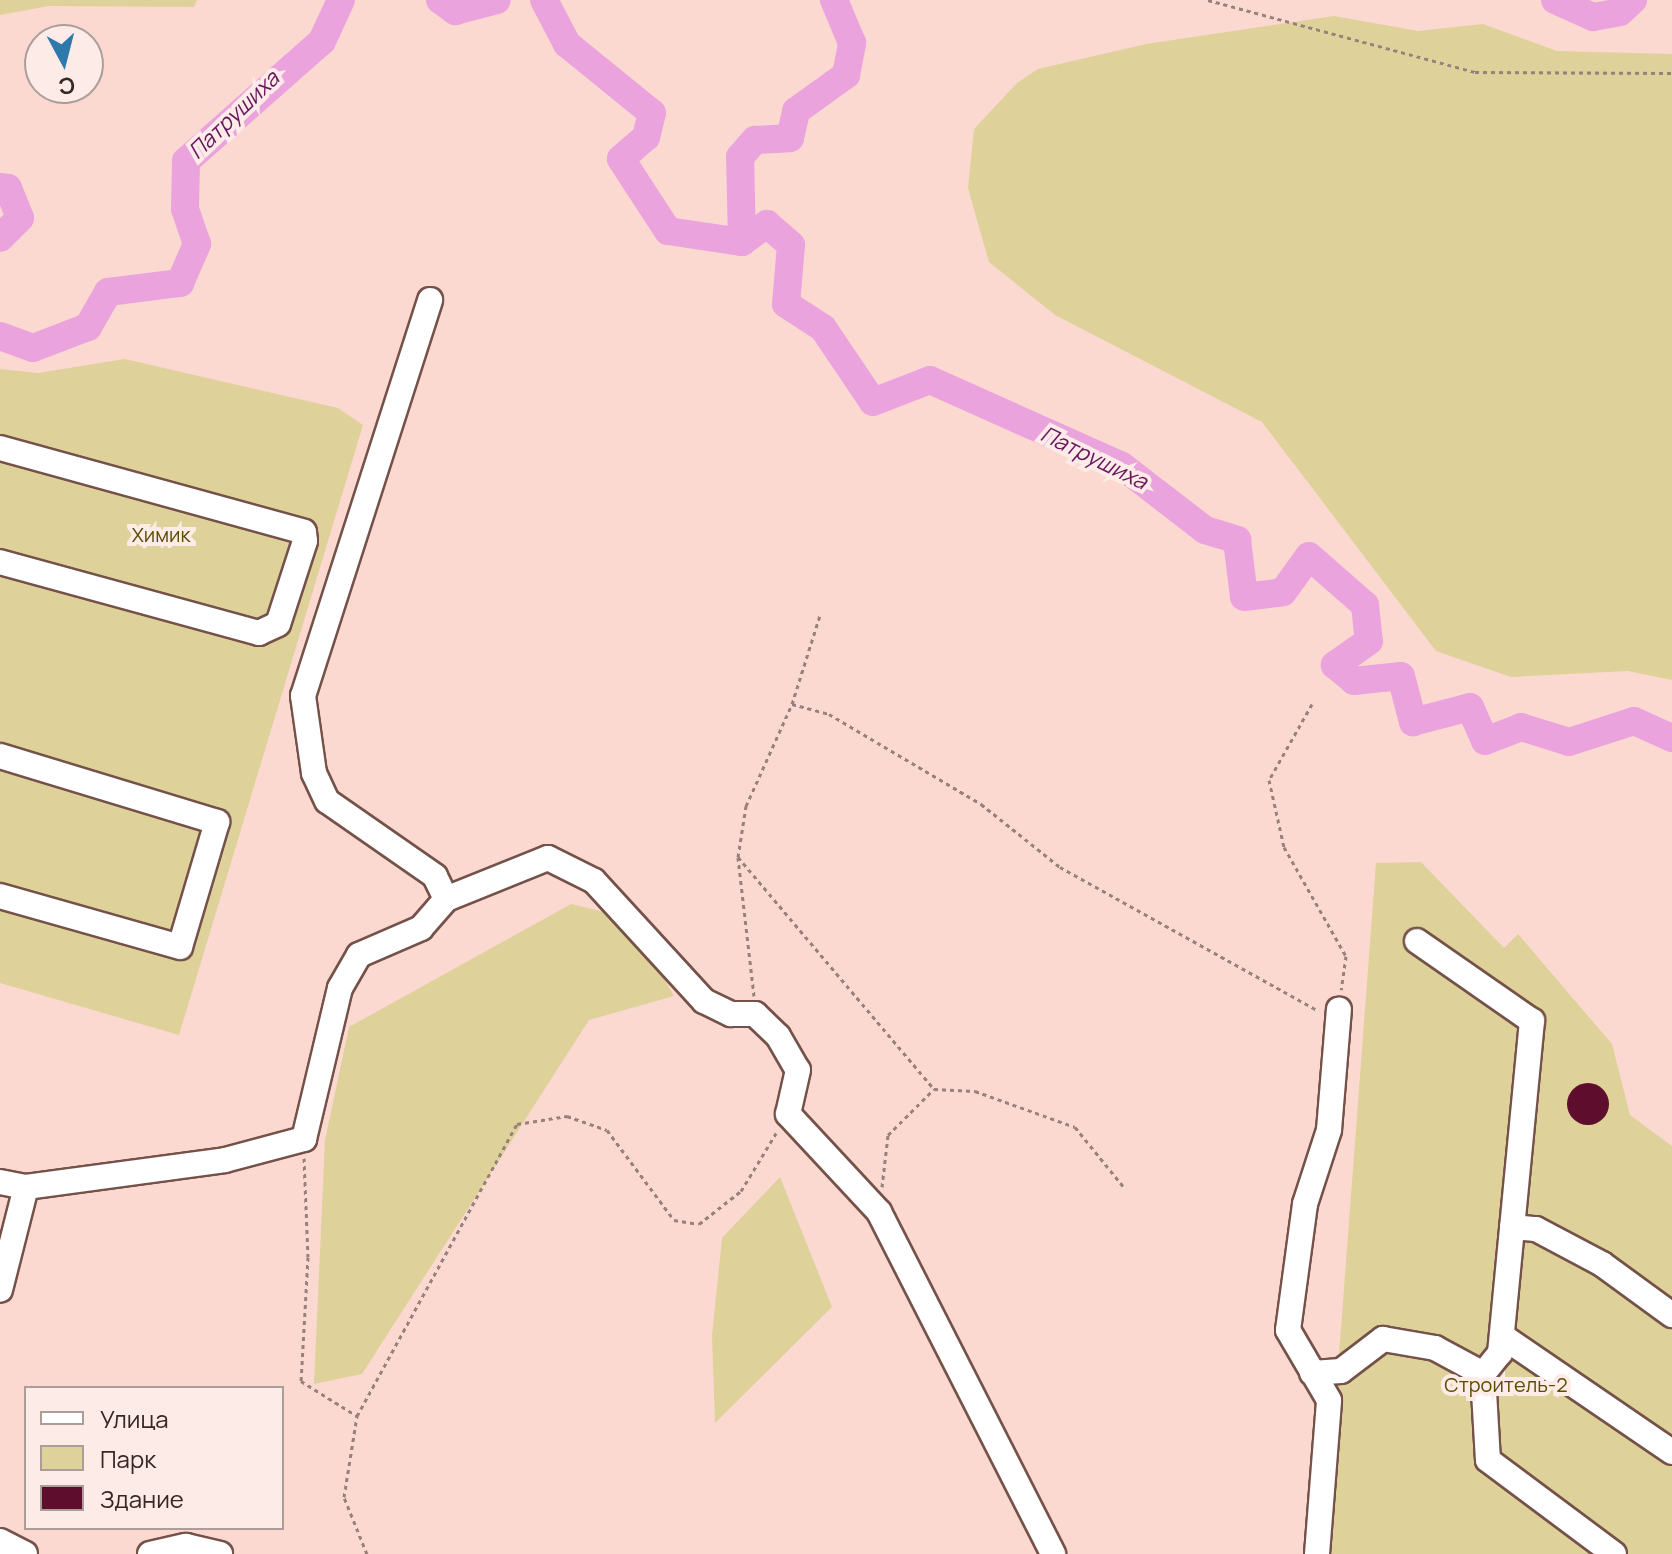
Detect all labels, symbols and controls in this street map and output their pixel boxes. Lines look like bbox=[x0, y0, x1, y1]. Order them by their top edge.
north arrow bbox=[24, 24, 104, 104]
water label: Патрушиха bbox=[183, 65, 285, 165]
text: С bbox=[57, 70, 77, 102]
water label: Патрушиха bbox=[1036, 421, 1152, 495]
park label: Химик bbox=[132, 522, 190, 546]
park label: Строитель-2 bbox=[1444, 1372, 1568, 1396]
legend bbox=[24, 1386, 284, 1530]
text: Улица bbox=[100, 1402, 169, 1435]
text: Парк bbox=[100, 1442, 156, 1475]
text: Здание bbox=[100, 1482, 184, 1515]

